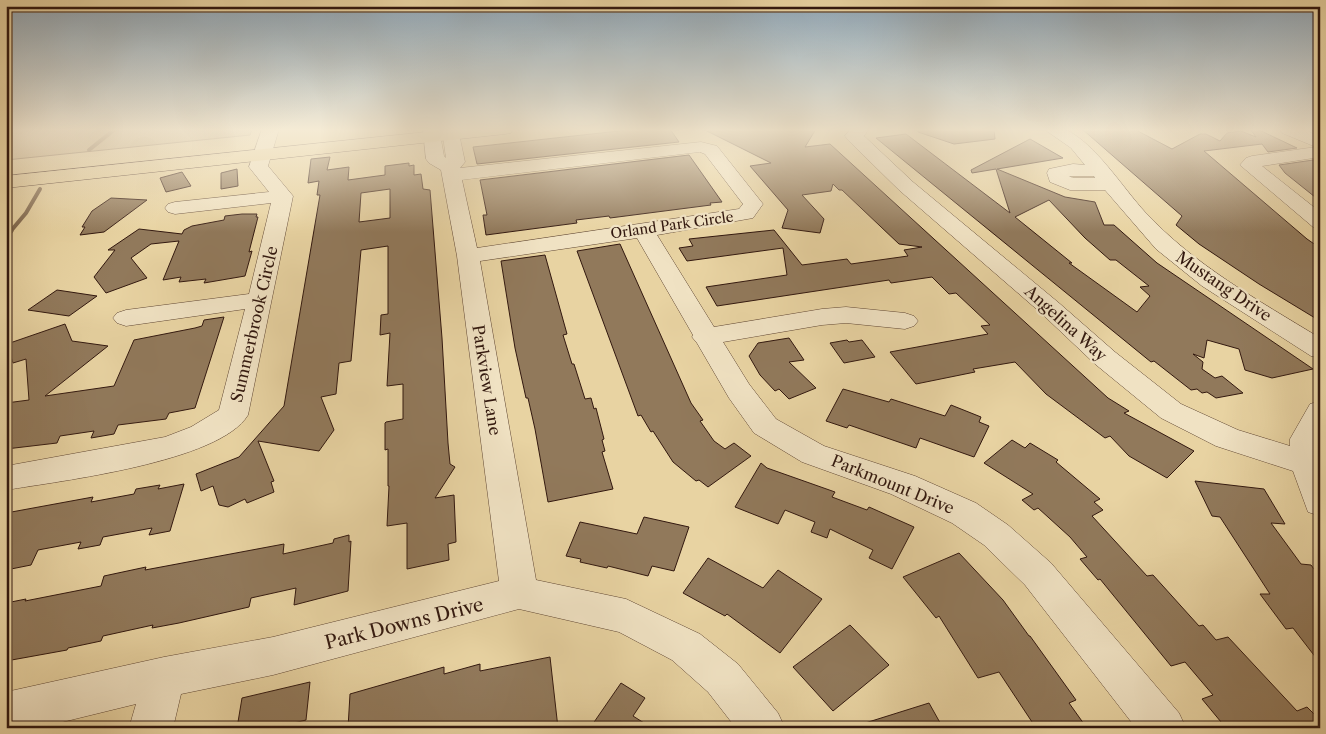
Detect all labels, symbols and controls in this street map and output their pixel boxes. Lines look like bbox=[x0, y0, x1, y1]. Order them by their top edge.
street label: Orland Park Circle bbox=[609, 207, 735, 243]
street label: Summerbrook Circle bbox=[226, 244, 282, 404]
street label: Mustang Drive bbox=[1172, 247, 1276, 325]
street label: Angelina Way bbox=[1020, 280, 1112, 366]
street label: Parkview Lane bbox=[468, 323, 506, 437]
street label: Parkmount Drive bbox=[829, 450, 957, 518]
street label: Park Downs Drive bbox=[322, 593, 486, 654]

